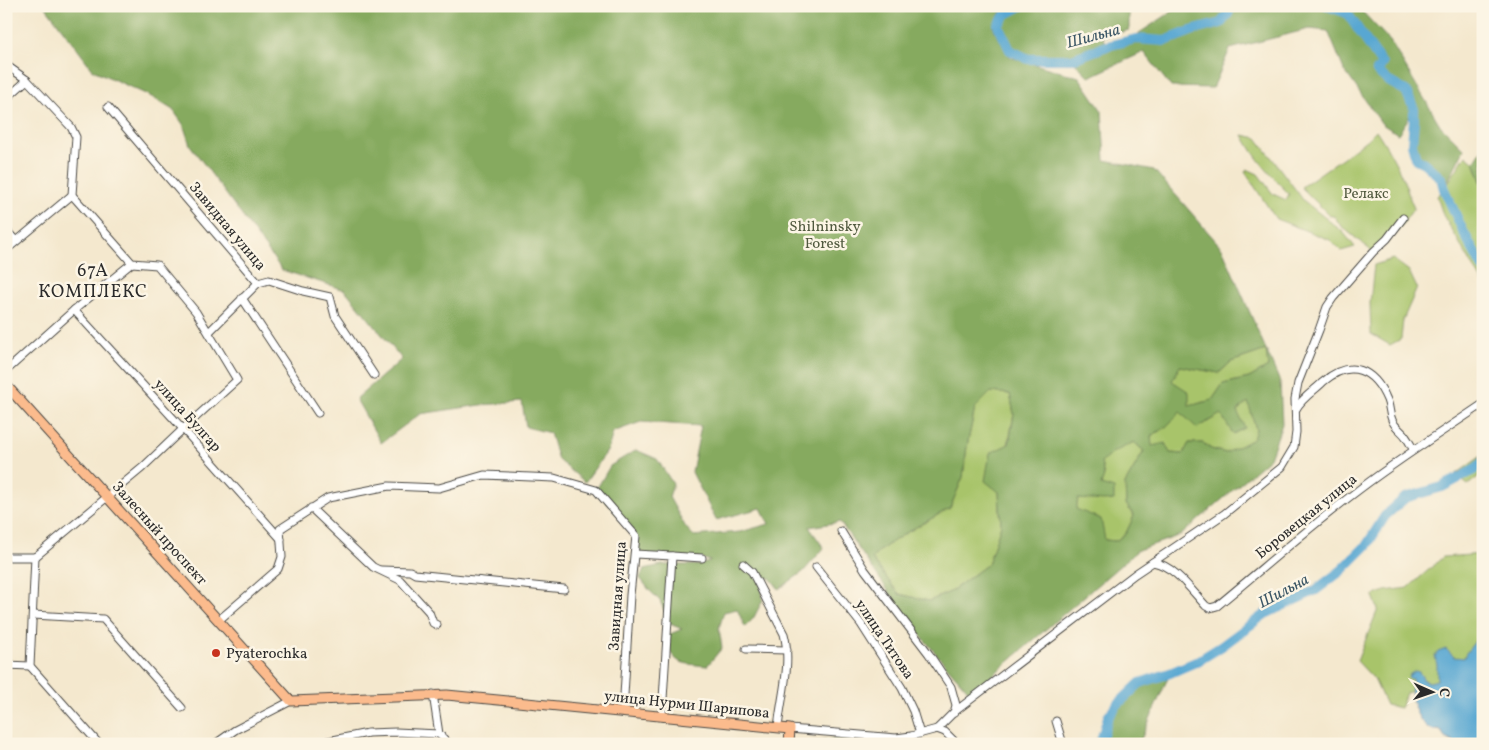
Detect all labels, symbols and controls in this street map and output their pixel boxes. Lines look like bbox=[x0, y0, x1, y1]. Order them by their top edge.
water label: Шильна bbox=[1064, 19, 1123, 55]
street label: Завидная улица bbox=[183, 178, 270, 276]
park label: Релакс bbox=[1343, 184, 1389, 205]
park label: Shilninsky Forest bbox=[789, 217, 861, 255]
district label: 67А КОМПЛЕКС bbox=[38, 259, 148, 305]
street label: улица Булгар bbox=[148, 375, 225, 457]
street label: Боровецкая улица bbox=[1252, 470, 1362, 565]
street label: Залесный проспект bbox=[107, 477, 212, 591]
street label: Завидная улица bbox=[604, 541, 633, 652]
water label: Шильна bbox=[1255, 569, 1313, 614]
street label: улица Титова bbox=[849, 596, 918, 684]
place label: Pyaterochka bbox=[226, 644, 307, 665]
marker: Pyaterochka bbox=[210, 647, 222, 659]
north arrow bbox=[1406, 668, 1456, 718]
street label: улица Нурми Шарипова bbox=[603, 686, 771, 725]
text: С bbox=[1434, 688, 1453, 697]

